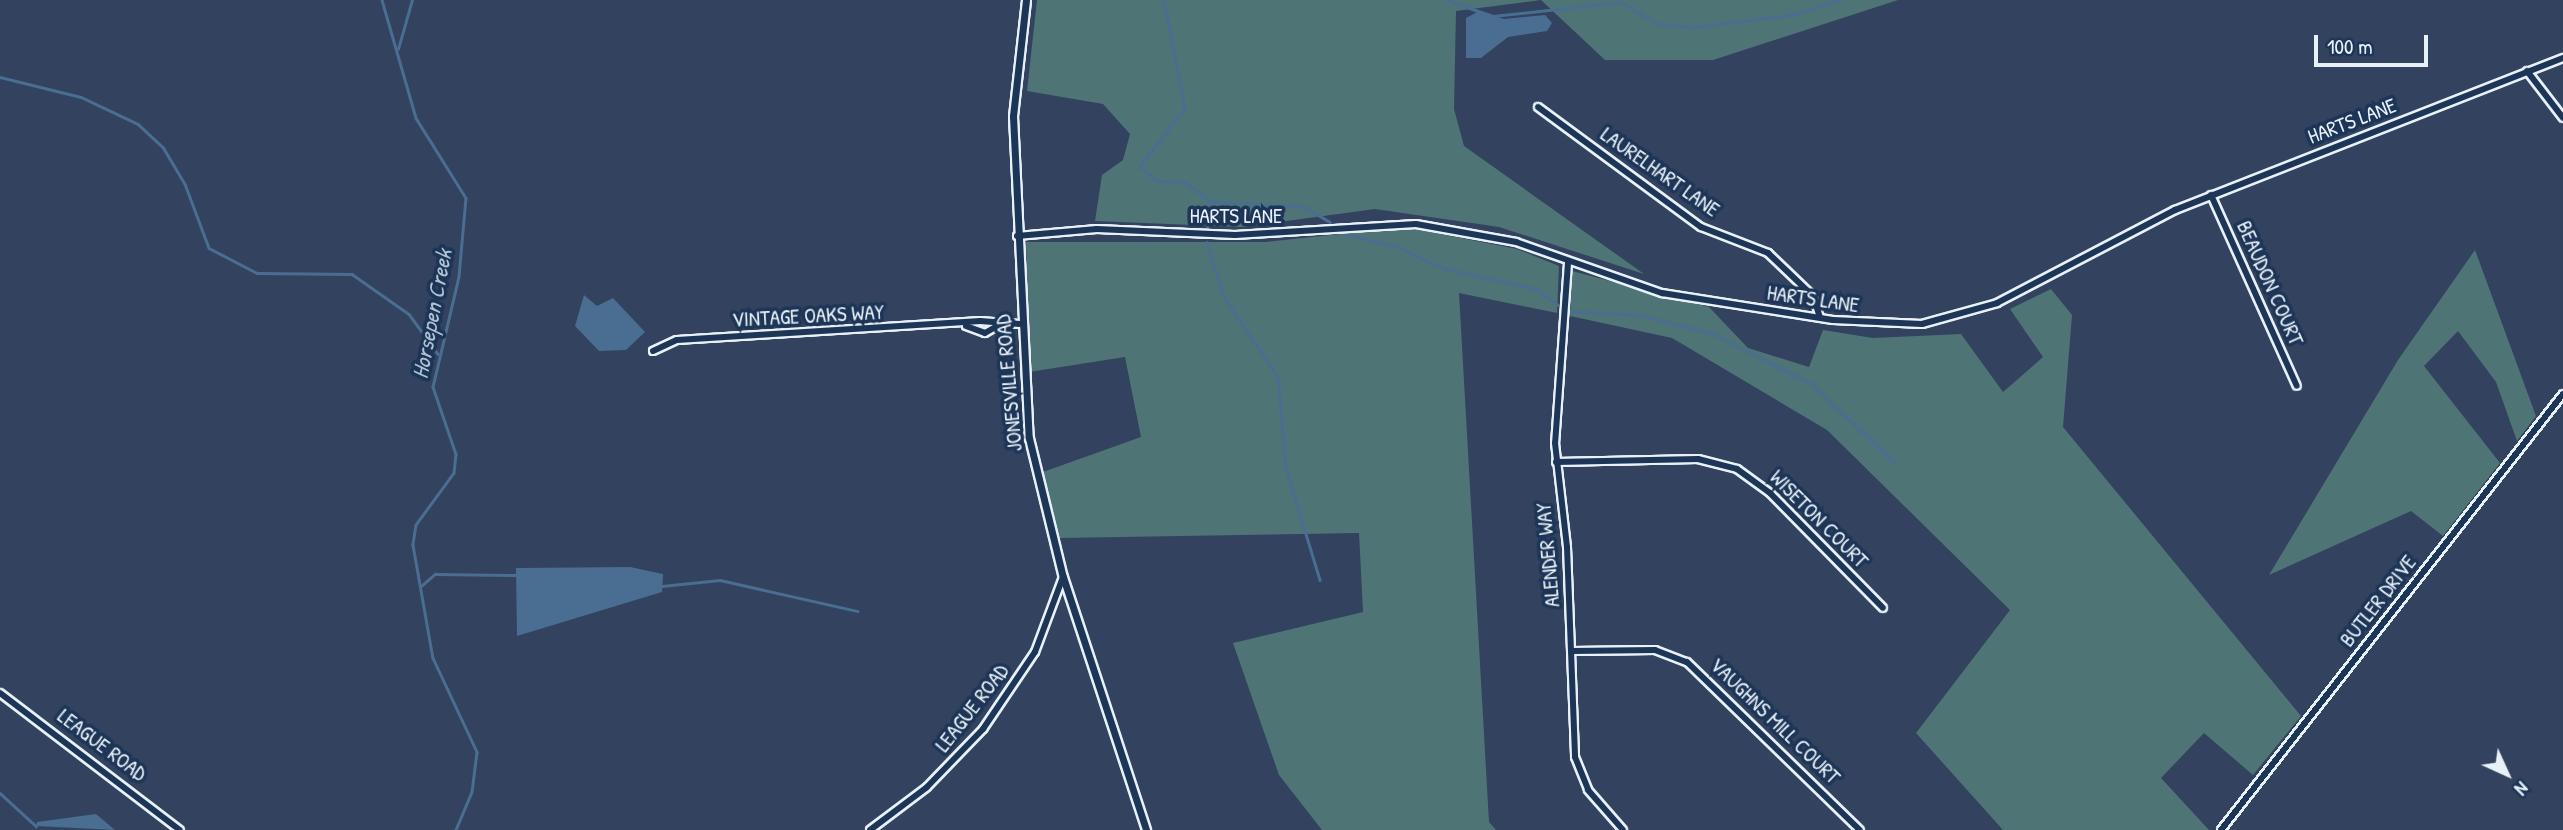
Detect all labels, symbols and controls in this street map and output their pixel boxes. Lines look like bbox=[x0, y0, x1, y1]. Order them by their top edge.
scale bar bbox=[2318, 21, 2432, 65]
text: 100 m bbox=[2327, 32, 2373, 61]
street label: HARTS LANE bbox=[2304, 93, 2400, 149]
street label: LAURELHART LANE bbox=[1596, 122, 1724, 222]
street label: HARTS LANE bbox=[1190, 203, 1282, 229]
street label: BEAUDON COURT bbox=[2231, 217, 2309, 349]
water label: Horsepen Creek bbox=[406, 247, 458, 381]
street label: HARTS LANE bbox=[1765, 280, 1861, 318]
street label: VINTAGE OAKS WAY bbox=[731, 299, 885, 333]
street label: JONESVILLE ROAD bbox=[990, 313, 1028, 453]
street label: WISETON COURT bbox=[1765, 465, 1873, 573]
street label: ALENDER WAY bbox=[1531, 502, 1565, 608]
street label: BUTLER DRIVE bbox=[2335, 550, 2421, 652]
street label: VAUGHNS MILL COURT bbox=[1705, 652, 1845, 790]
street label: LEAGUE ROAD bbox=[930, 659, 1014, 757]
street label: LEAGUE ROAD bbox=[53, 703, 151, 787]
north arrow bbox=[2472, 739, 2542, 809]
text: N bbox=[2509, 776, 2535, 802]

